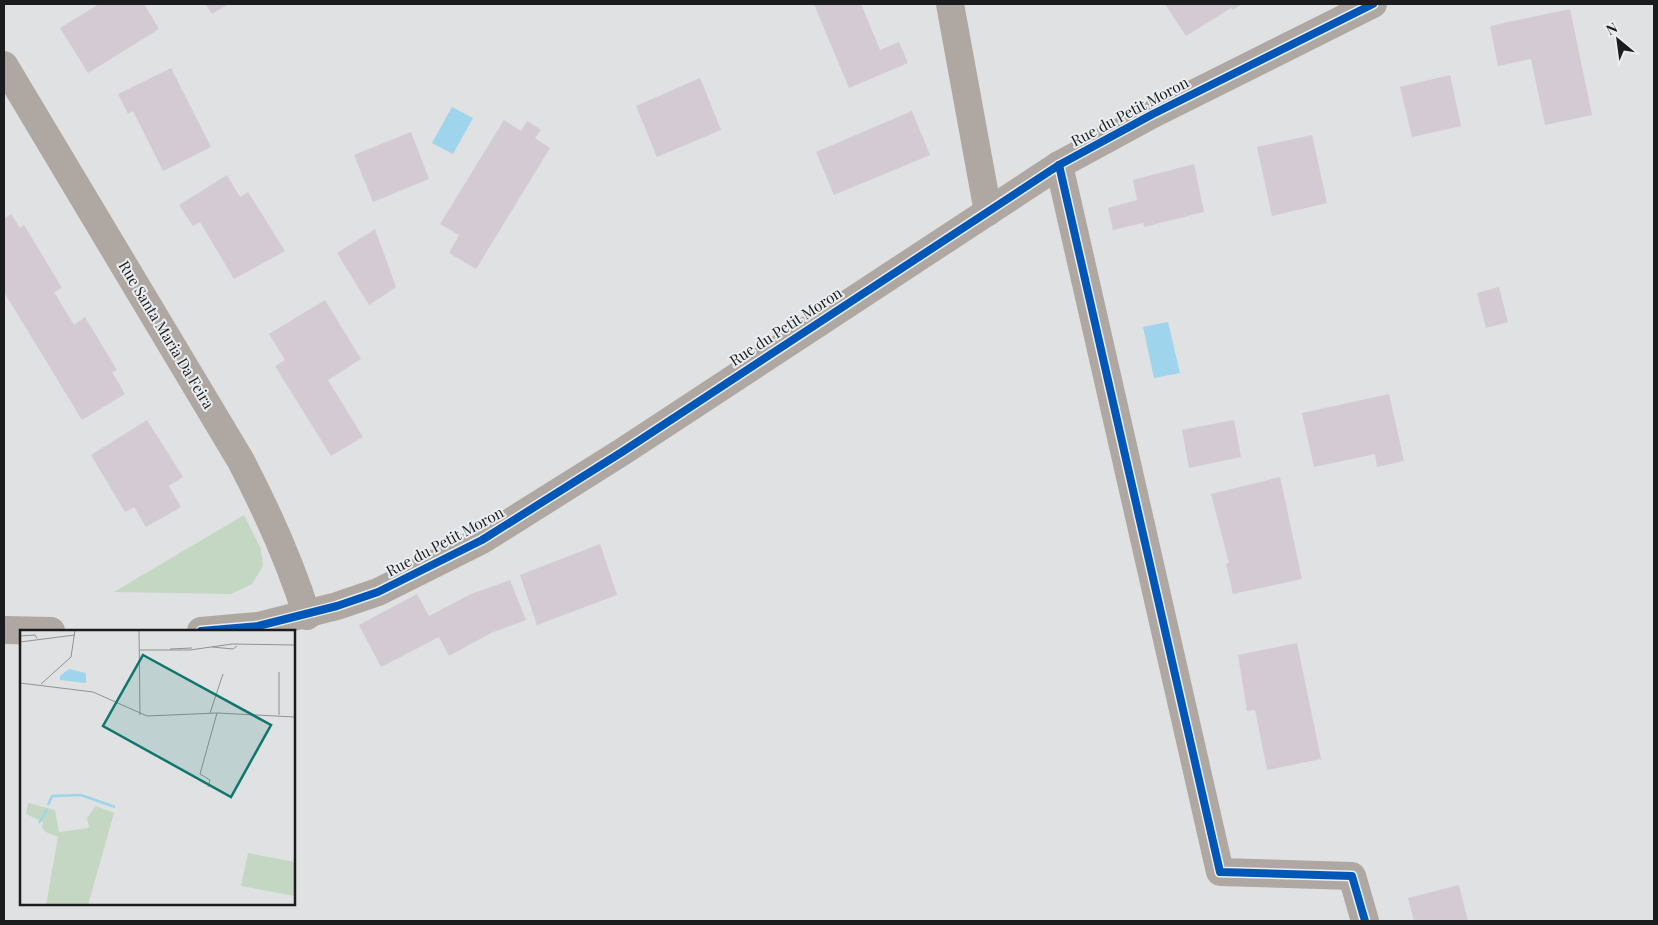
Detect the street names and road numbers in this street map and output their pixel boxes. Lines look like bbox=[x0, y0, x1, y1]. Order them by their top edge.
street label: Rue du Petit Moron bbox=[1067, 72, 1192, 151]
street label: Rue Santa Maria Da Feira bbox=[115, 257, 219, 413]
street label: Rue du Petit Moron bbox=[725, 282, 846, 370]
street label: Rue du Petit Moron bbox=[382, 502, 507, 581]

